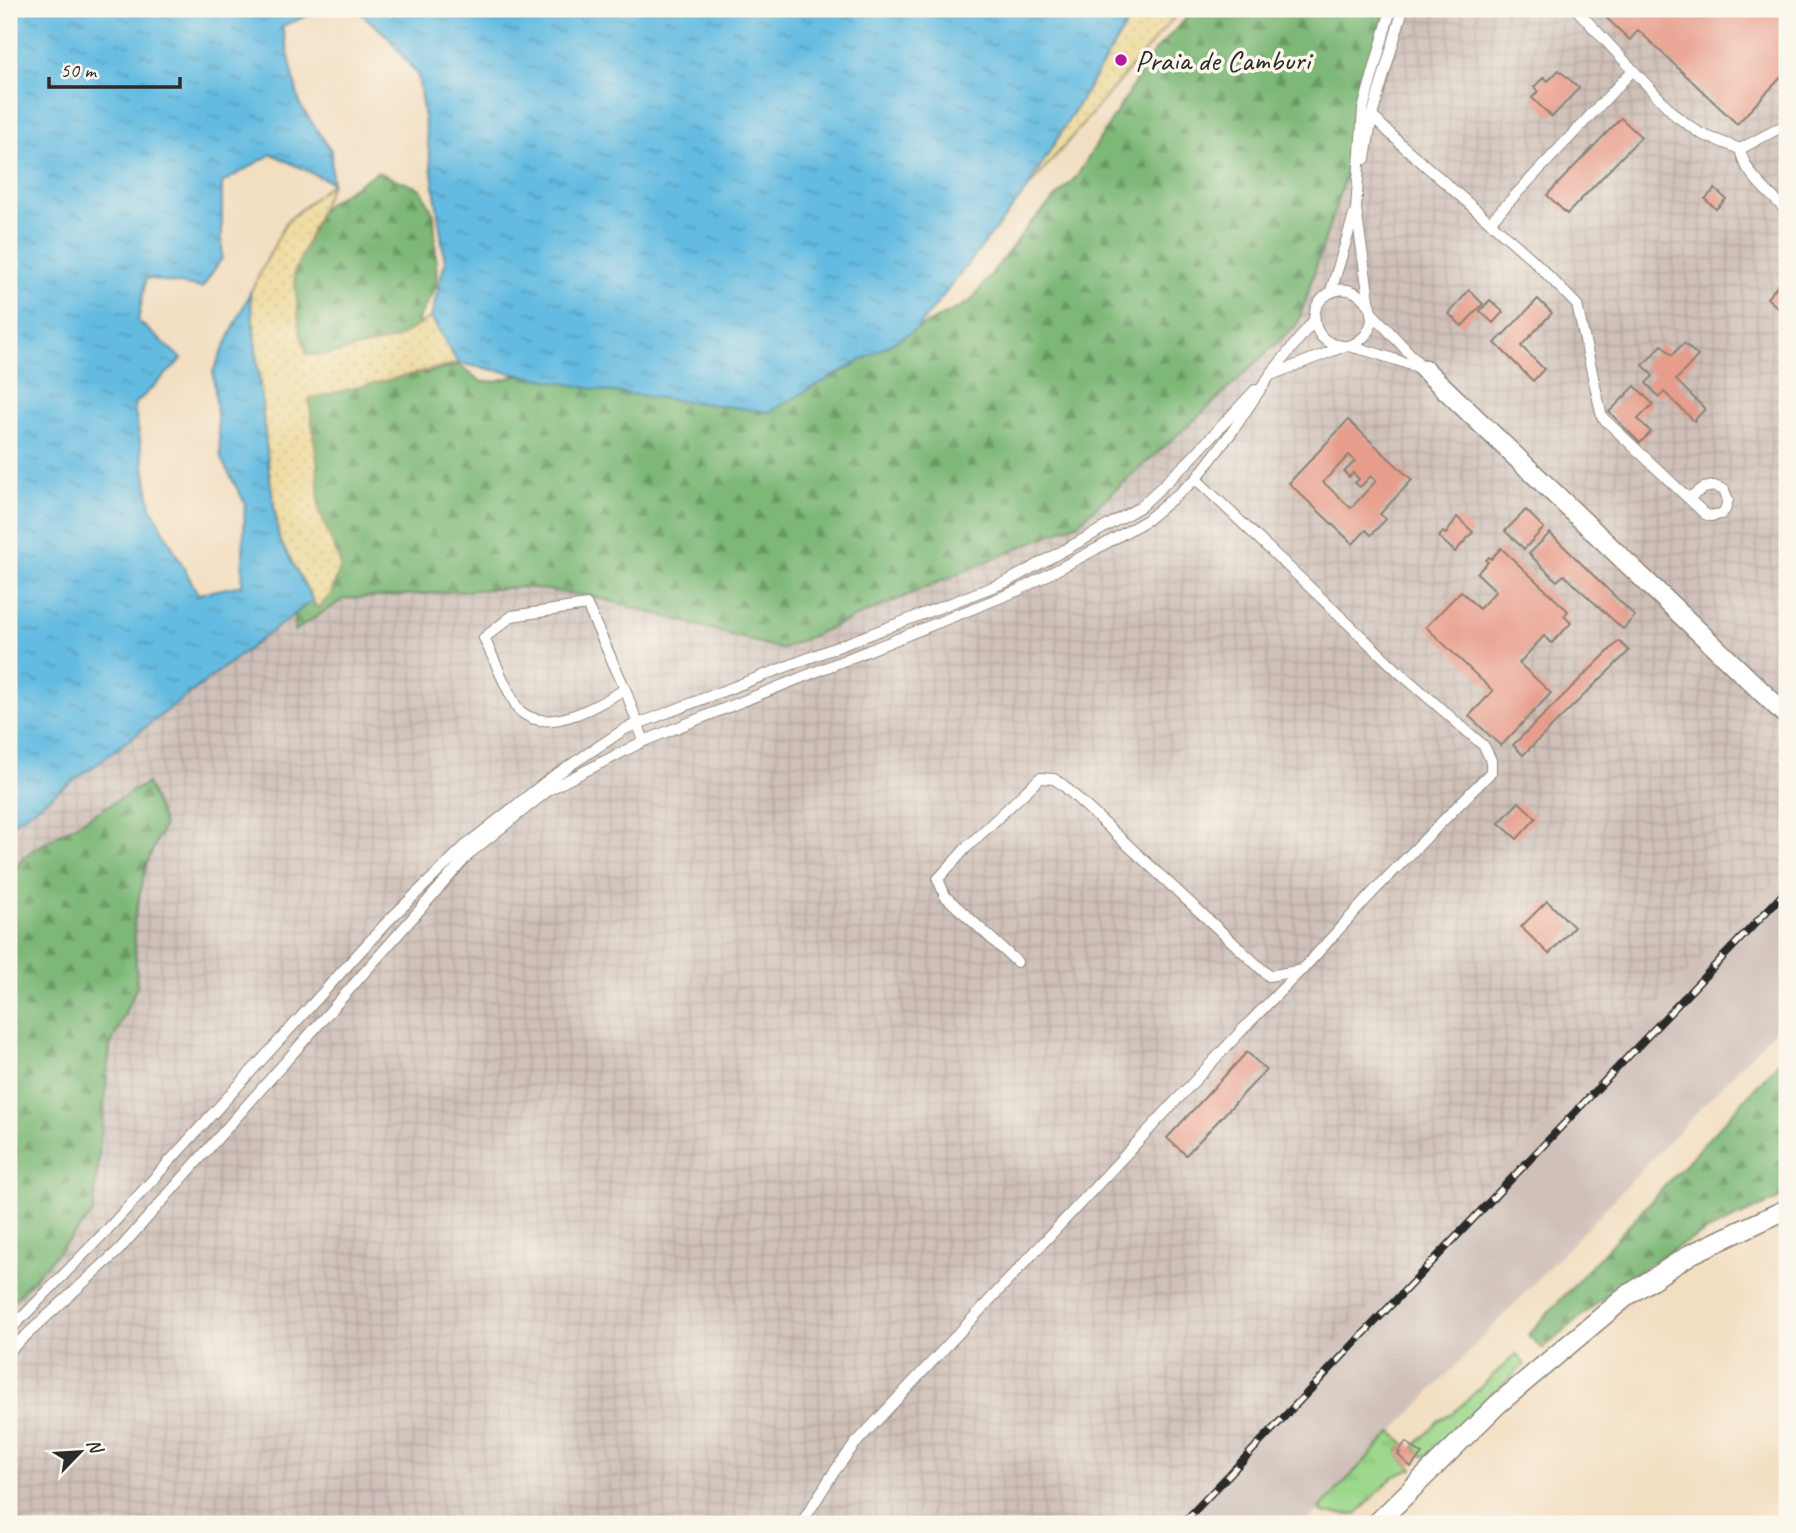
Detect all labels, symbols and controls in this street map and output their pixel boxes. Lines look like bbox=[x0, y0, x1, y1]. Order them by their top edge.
place label: Praia de Camburi bbox=[1135, 41, 1314, 79]
scale bar bbox=[49, 46, 180, 90]
marker: Praia de Camburi bbox=[1113, 52, 1129, 68]
text: 50 m bbox=[60, 57, 98, 83]
north arrow bbox=[46, 1418, 116, 1488]
text: N bbox=[81, 1435, 109, 1459]

